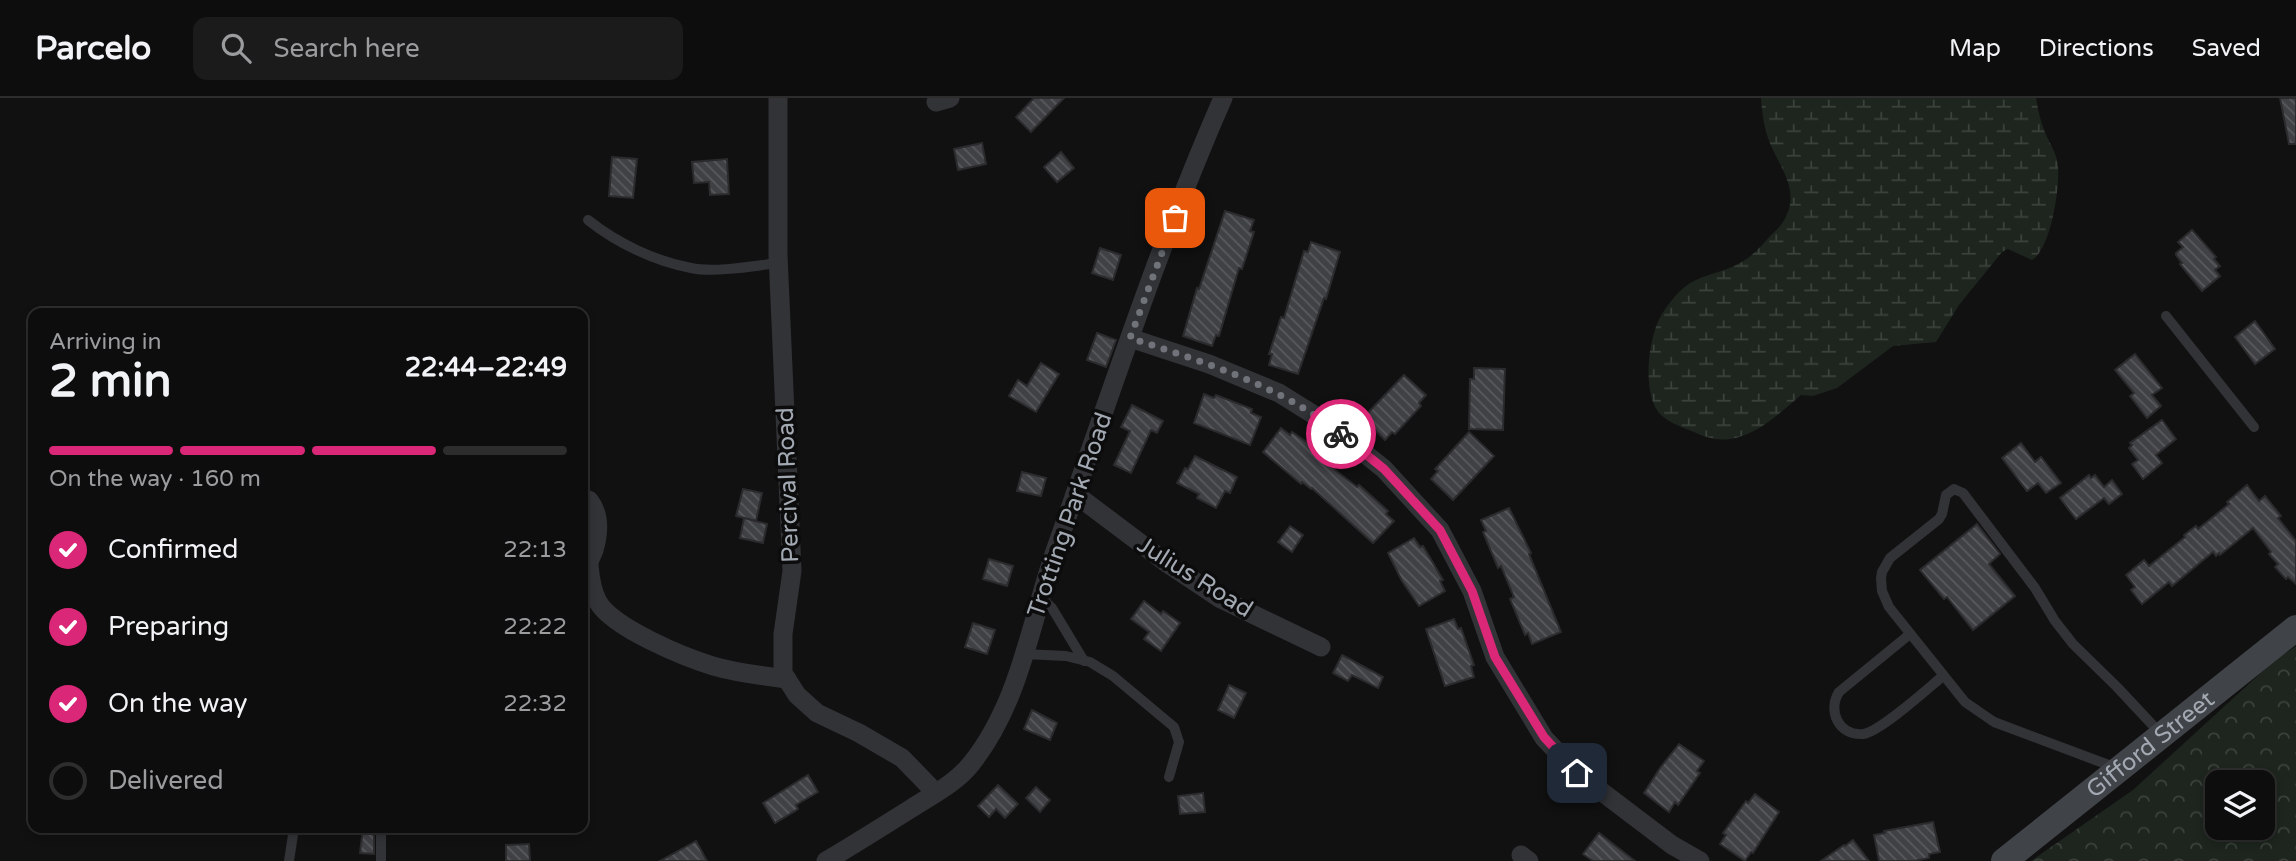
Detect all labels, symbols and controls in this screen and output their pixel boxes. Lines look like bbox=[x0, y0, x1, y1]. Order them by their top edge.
search box bbox=[193, 17, 683, 80]
text: Parcelo bbox=[35, 29, 151, 68]
icon: search bbox=[217, 29, 255, 67]
text: Search here bbox=[273, 33, 420, 64]
text: Map bbox=[1949, 34, 2001, 63]
text: Directions bbox=[2039, 34, 2154, 63]
text: Saved bbox=[2192, 34, 2261, 63]
pin bbox=[1145, 188, 1205, 248]
icon: bag bbox=[1156, 199, 1194, 237]
text: Arriving in bbox=[49, 328, 162, 356]
text: 22:44–22:49 bbox=[405, 352, 567, 383]
text: 2 min bbox=[49, 354, 172, 409]
courier bbox=[1306, 399, 1376, 469]
street label: Percival Road bbox=[771, 407, 805, 563]
street label: Trotting Park Road bbox=[1021, 409, 1119, 621]
icon: bike bbox=[1322, 415, 1360, 453]
text: On the way · 160 m bbox=[49, 465, 261, 493]
street label: Julius Road bbox=[1132, 530, 1258, 624]
icon: check bbox=[49, 531, 87, 569]
text: Confirmed bbox=[108, 534, 238, 565]
text: 22:13 bbox=[503, 536, 567, 564]
icon: check bbox=[49, 608, 87, 646]
text: Preparing bbox=[108, 611, 229, 642]
text: 22:22 bbox=[503, 613, 567, 641]
icon: check bbox=[49, 685, 87, 723]
street label: Gifford Street bbox=[2080, 685, 2220, 804]
text: On the way bbox=[108, 688, 248, 719]
text: 22:32 bbox=[503, 690, 567, 718]
pin bbox=[1547, 743, 1607, 803]
icon: home bbox=[1558, 754, 1596, 792]
text: Delivered bbox=[108, 765, 224, 796]
map controls bbox=[2205, 770, 2275, 840]
button: layers bbox=[2205, 770, 2275, 840]

